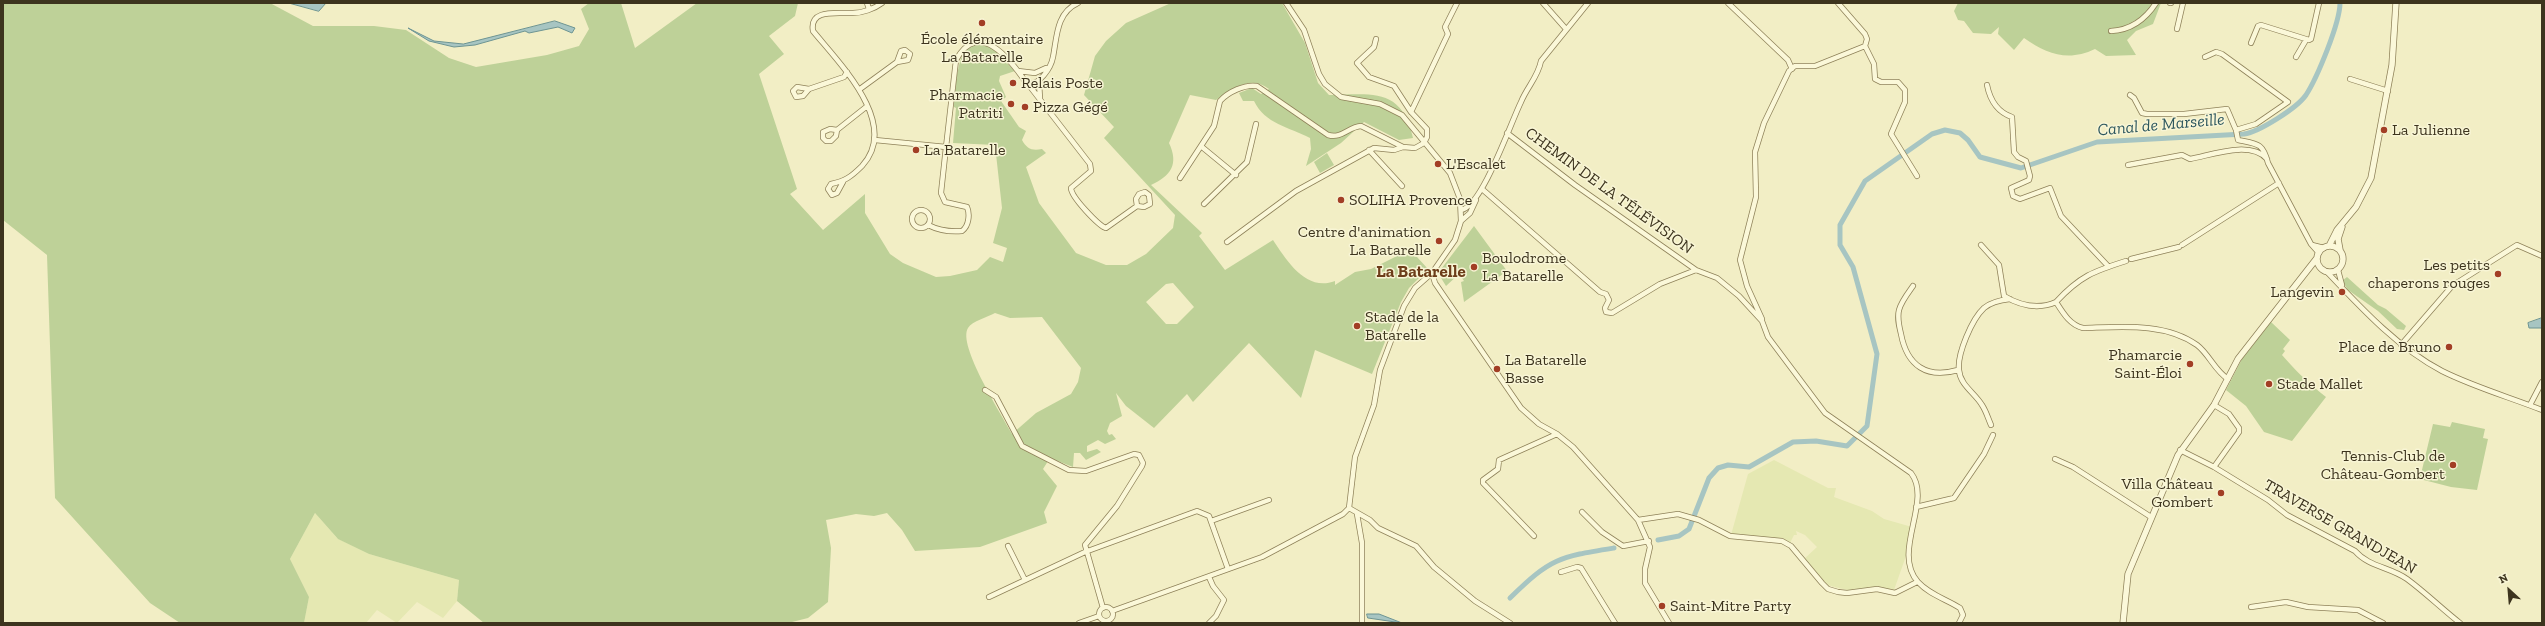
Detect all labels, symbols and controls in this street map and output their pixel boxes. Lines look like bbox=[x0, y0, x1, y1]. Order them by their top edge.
marker: École élémentaire La Batarelle bbox=[977, 18, 987, 28]
place label: École élémentaire La Batarelle bbox=[921, 29, 1043, 67]
place label: Relais Poste bbox=[1021, 73, 1103, 93]
marker: Relais Poste bbox=[1008, 78, 1018, 88]
place label: Pharmacie Patriti bbox=[929, 85, 1003, 123]
place label: Pizza Gégé bbox=[1033, 97, 1108, 117]
marker: Pharmacie Patriti bbox=[1006, 99, 1016, 109]
marker: Pizza Gégé bbox=[1020, 102, 1030, 112]
water label: Canal de Marseille bbox=[2097, 109, 2225, 141]
place label: La Julienne bbox=[2392, 120, 2470, 140]
street label: CHEMIN DE LA TÉLÉVISION bbox=[1521, 124, 1697, 258]
marker: La Julienne bbox=[2379, 125, 2389, 135]
place label: La Batarelle bbox=[924, 140, 1005, 160]
marker: La Batarelle bbox=[911, 145, 921, 155]
place label: L'Escalet bbox=[1446, 154, 1506, 174]
marker: L'Escalet bbox=[1433, 159, 1443, 169]
place label: SOLIHA Provence bbox=[1349, 190, 1472, 210]
marker: SOLIHA Provence bbox=[1336, 195, 1346, 205]
place label: Centre d'animation La Batarelle bbox=[1298, 222, 1431, 260]
marker: Centre d'animation La Batarelle bbox=[1434, 236, 1444, 246]
place label: Boulodrome La Batarelle bbox=[1482, 248, 1566, 286]
place label: Les petits chaperons rouges bbox=[2368, 255, 2490, 293]
district label: La Batarelle bbox=[1376, 262, 1466, 282]
marker: Boulodrome La Batarelle bbox=[1469, 262, 1479, 272]
marker: Les petits chaperons rouges bbox=[2493, 269, 2503, 279]
place label: Langevin bbox=[2271, 282, 2334, 302]
marker: Langevin bbox=[2337, 287, 2347, 297]
place label: Stade de la Batarelle bbox=[1365, 307, 1439, 345]
marker: Stade de la Batarelle bbox=[1352, 321, 1362, 331]
place label: Place de Bruno bbox=[2339, 337, 2441, 357]
marker: Place de Bruno bbox=[2444, 342, 2454, 352]
place label: Phamarcie Saint-Éloi bbox=[2108, 345, 2182, 383]
place label: La Batarelle Basse bbox=[1505, 350, 1586, 388]
marker: Phamarcie Saint-Éloi bbox=[2185, 359, 2195, 369]
marker: La Batarelle Basse bbox=[1492, 364, 1502, 374]
place label: Stade Mallet bbox=[2277, 374, 2363, 394]
marker: Stade Mallet bbox=[2264, 379, 2274, 389]
place label: Tennis-Club de Château-Gombert bbox=[2321, 446, 2445, 484]
marker: Tennis-Club de Château-Gombert bbox=[2448, 460, 2458, 470]
place label: Villa Château Gombert bbox=[2121, 474, 2213, 512]
street label: TRAVERSE GRANDJEAN bbox=[2260, 475, 2420, 579]
marker: Villa Château Gombert bbox=[2216, 488, 2226, 498]
north arrow bbox=[2489, 570, 2529, 610]
text: N bbox=[2497, 571, 2510, 586]
place label: Saint-Mitre Party bbox=[1670, 596, 1791, 616]
marker: Saint-Mitre Party bbox=[1657, 601, 1667, 611]

